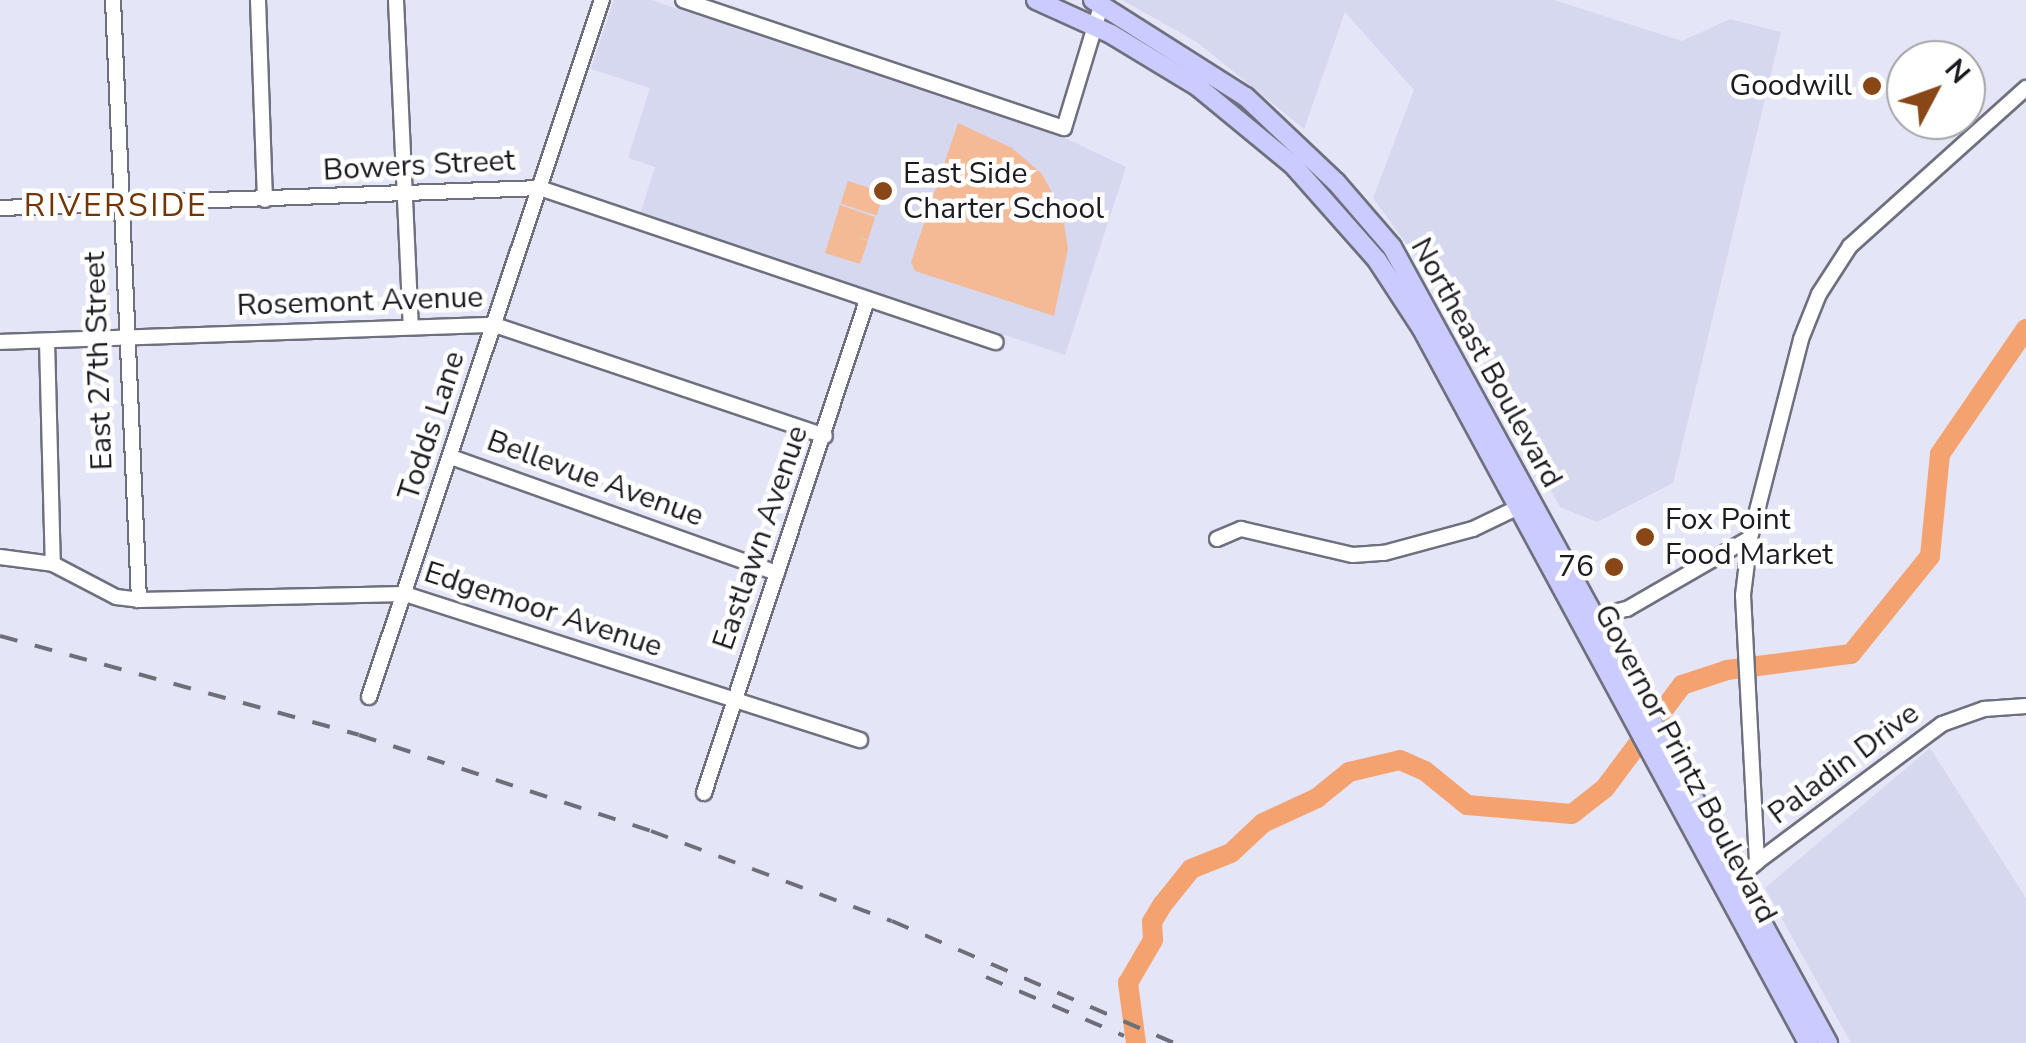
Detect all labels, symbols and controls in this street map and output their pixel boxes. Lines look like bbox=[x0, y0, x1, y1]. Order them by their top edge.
north arrow bbox=[1886, 40, 1986, 140]
text: N bbox=[1936, 51, 1978, 92]
place label: Goodwill bbox=[1729, 68, 1852, 104]
marker: Goodwill bbox=[1861, 75, 1883, 97]
street label: Bowers Street bbox=[322, 143, 516, 189]
place label: East Side Charter School bbox=[903, 156, 1104, 226]
marker: East Side Charter School bbox=[872, 180, 894, 202]
district label: RIVERSIDE bbox=[24, 187, 208, 225]
street label: Northeast Boulevard bbox=[1402, 232, 1570, 494]
street label: East 27th Street bbox=[77, 251, 121, 471]
street label: Rosemont Avenue bbox=[236, 280, 484, 324]
street label: Todds Lane bbox=[391, 347, 473, 505]
street label: Eastlawn Avenue bbox=[706, 421, 816, 655]
street label: Bellevue Avenue bbox=[482, 423, 708, 535]
place label: Fox Point Food Market bbox=[1665, 502, 1833, 572]
marker: Fox Point Food Market bbox=[1634, 526, 1656, 548]
place label: 76 bbox=[1558, 549, 1594, 585]
street label: Edgemoor Avenue bbox=[420, 555, 666, 665]
marker: 76 bbox=[1603, 556, 1625, 578]
street label: Governor Printz Boulevard bbox=[1586, 599, 1784, 929]
street label: Paladin Drive bbox=[1762, 696, 1926, 832]

